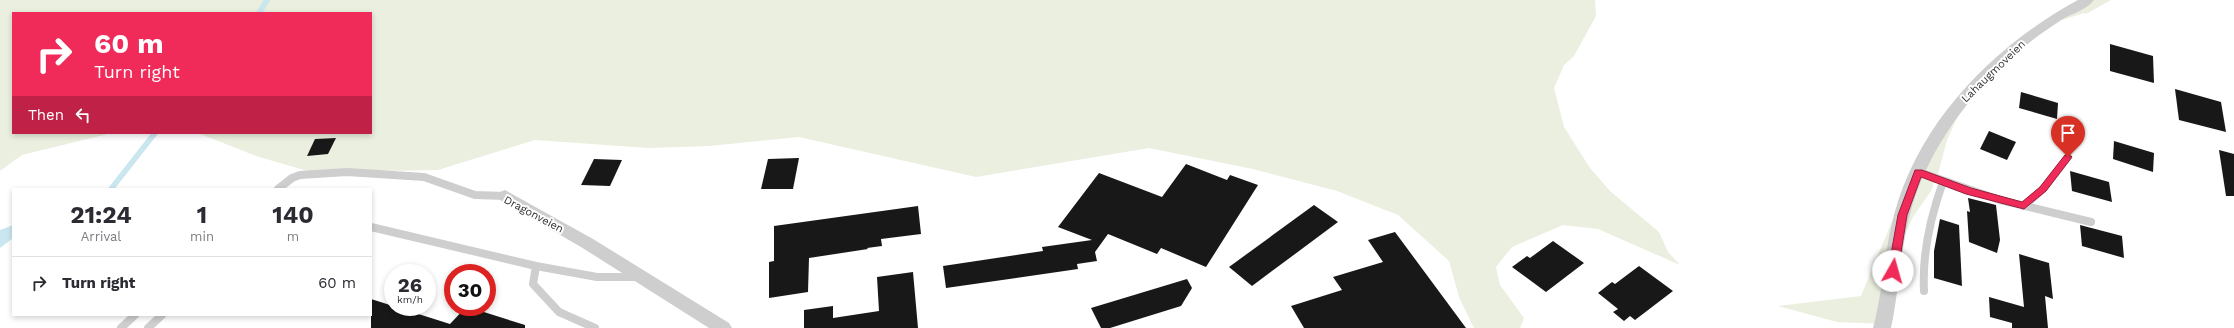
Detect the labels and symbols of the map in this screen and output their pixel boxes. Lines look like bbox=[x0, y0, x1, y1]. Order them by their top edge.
street label: Lahaugmoveien bbox=[1959, 38, 2028, 105]
pin bbox=[2051, 116, 2085, 157]
street label: Dragonveien bbox=[502, 193, 566, 236]
position arrow bbox=[1872, 250, 1914, 292]
speed limit sign: 30 bbox=[444, 264, 496, 316]

